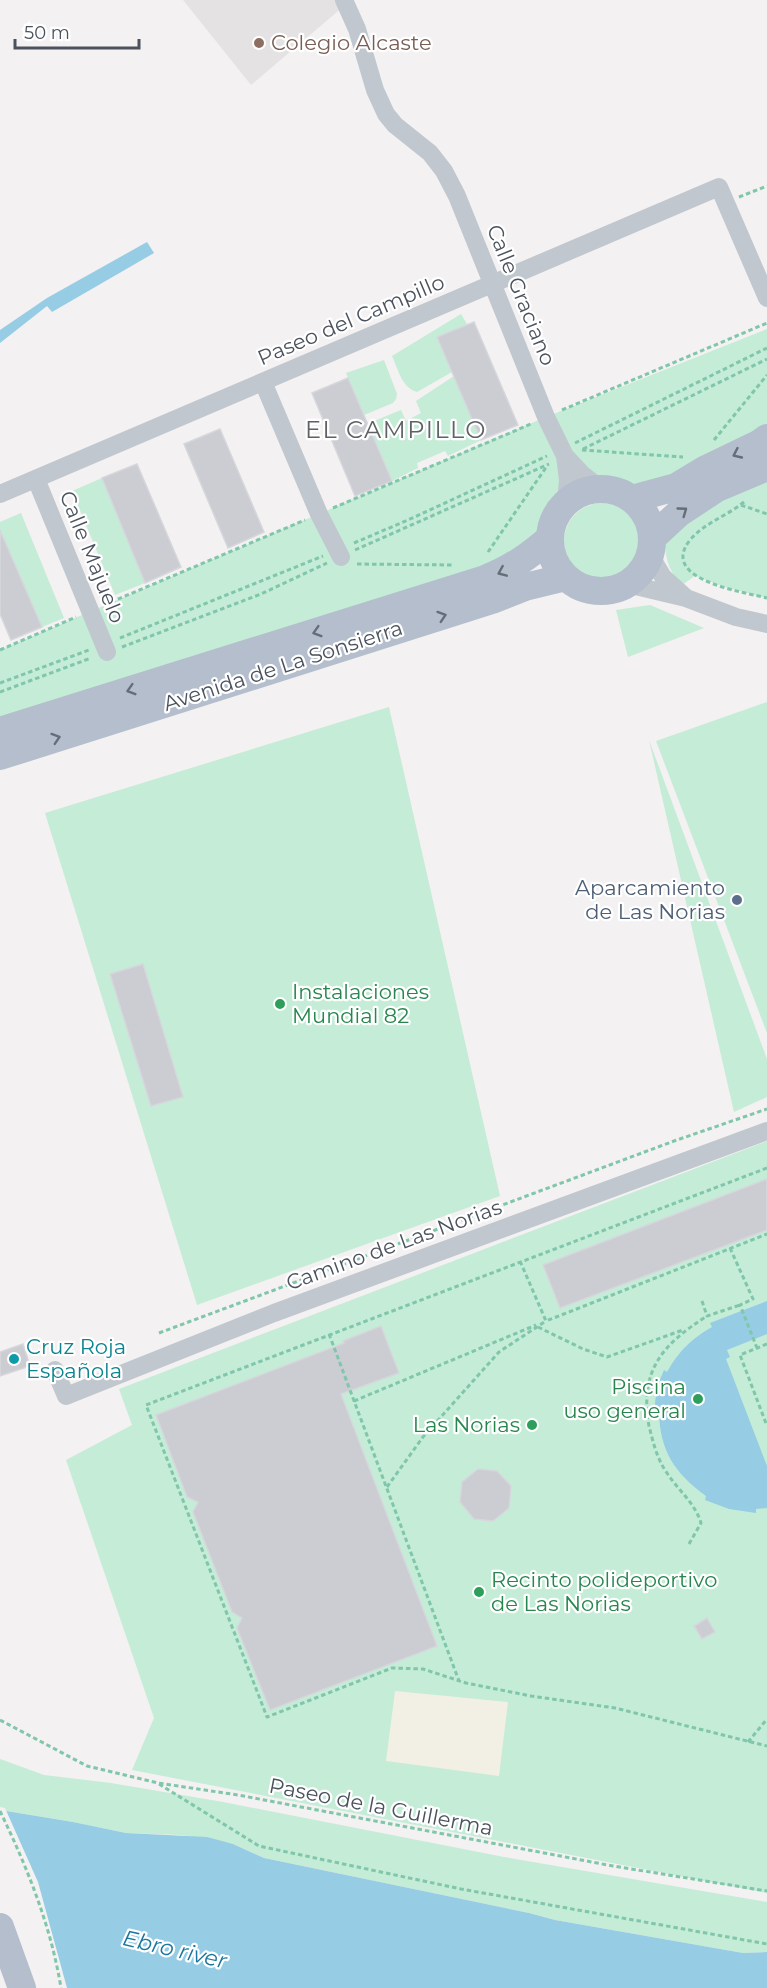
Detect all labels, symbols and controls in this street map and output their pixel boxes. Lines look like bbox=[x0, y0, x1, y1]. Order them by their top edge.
scale bar bbox=[15, 12, 140, 50]
text: 50 m bbox=[24, 22, 70, 44]
place label: Colegio Alcaste bbox=[271, 30, 432, 55]
marker: Colegio Alcaste bbox=[252, 36, 266, 50]
street label: Calle Graciano bbox=[482, 221, 561, 369]
street label: Paseo del Campillo bbox=[254, 269, 448, 370]
district label: EL CAMPILLO bbox=[305, 415, 487, 444]
one-way arrow bbox=[732, 447, 743, 459]
street label: Calle Majuelo bbox=[55, 487, 130, 627]
one-way arrow bbox=[676, 507, 687, 518]
one-way arrow bbox=[498, 564, 509, 576]
one-way arrow bbox=[436, 611, 447, 623]
street label: Avenida de La Sonsierra bbox=[160, 615, 406, 716]
one-way arrow bbox=[312, 625, 323, 637]
one-way arrow bbox=[126, 683, 137, 695]
one-way arrow bbox=[50, 733, 61, 745]
place label: Aparcamiento de Las Norias bbox=[575, 875, 725, 924]
marker: Aparcamiento de Las Norias bbox=[730, 893, 744, 907]
place label: Instalaciones Mundial 82 bbox=[292, 979, 429, 1028]
marker: Instalaciones Mundial 82 bbox=[273, 997, 287, 1011]
street label: Camino de Las Norias bbox=[283, 1194, 505, 1295]
place label: Cruz Roja Española bbox=[26, 1334, 126, 1383]
marker: Cruz Roja Española bbox=[7, 1352, 21, 1366]
place label: Piscina uso general bbox=[563, 1374, 686, 1423]
marker: Piscina uso general bbox=[691, 1392, 705, 1406]
place label: Las Norias bbox=[413, 1412, 520, 1437]
marker: Las Norias bbox=[525, 1418, 539, 1432]
place label: Recinto polideportivo de Las Norias bbox=[491, 1567, 717, 1616]
marker: Recinto polideportivo de Las Norias bbox=[472, 1585, 486, 1599]
street label: Paseo de la Guillerma bbox=[267, 1773, 495, 1840]
water label: Ebro river bbox=[120, 1924, 231, 1975]

